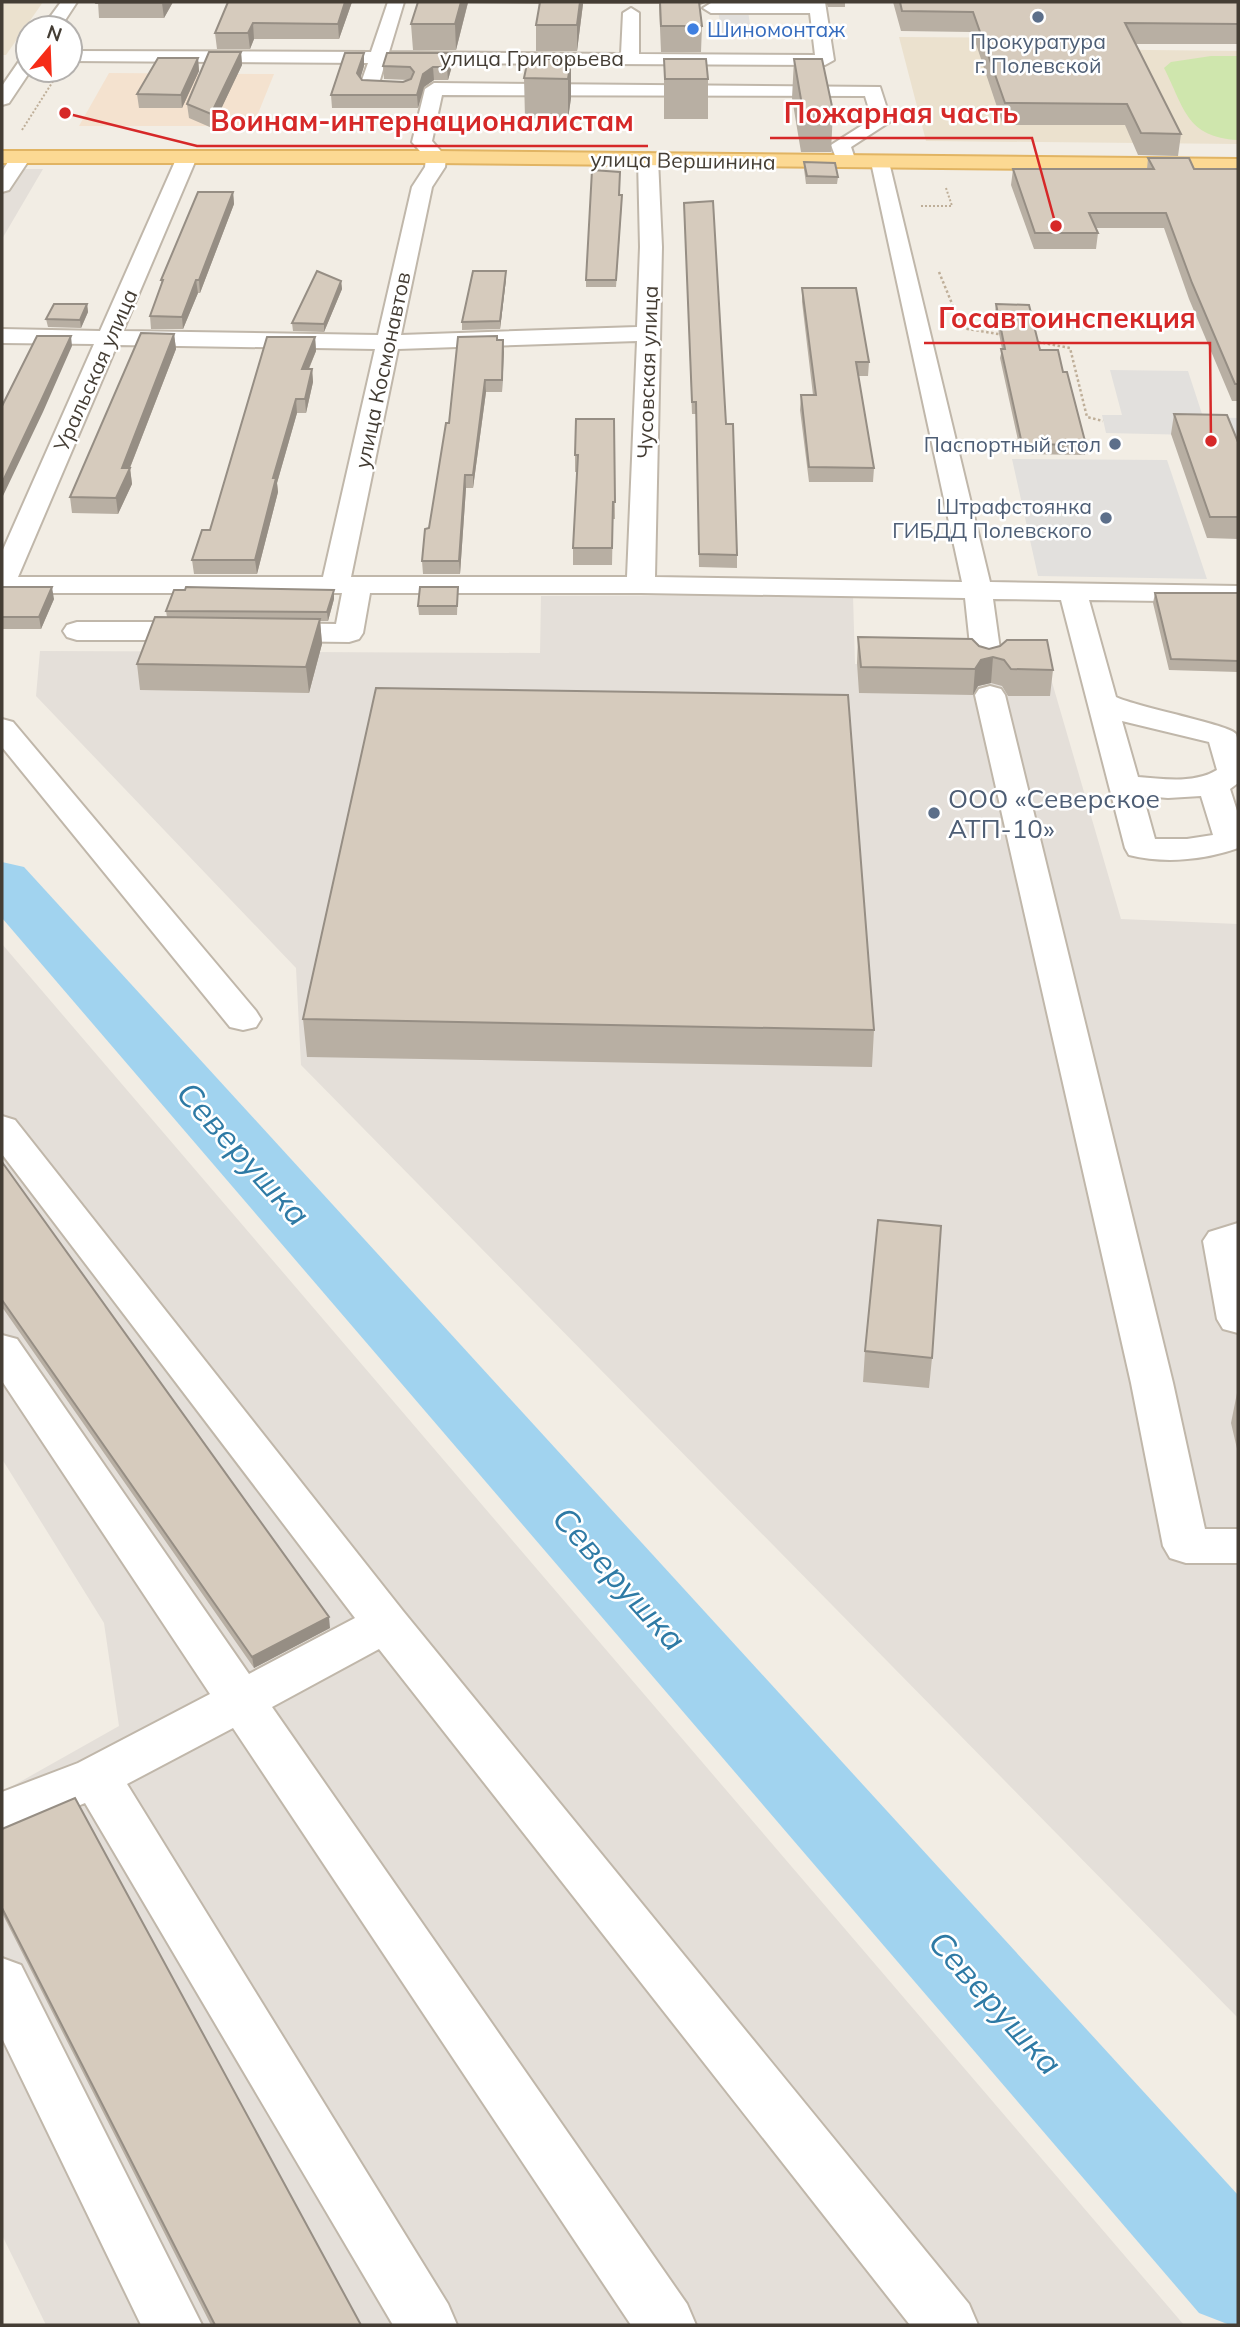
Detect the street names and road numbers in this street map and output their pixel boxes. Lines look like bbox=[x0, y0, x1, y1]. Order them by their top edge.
street label: улица Григорьева bbox=[440, 45, 624, 71]
street label: улица Вершинина bbox=[590, 145, 776, 175]
street label: улица Космонавтов bbox=[348, 269, 416, 471]
street label: Уральская улица bbox=[47, 285, 143, 456]
street label: Чусовская улица bbox=[631, 285, 663, 459]

